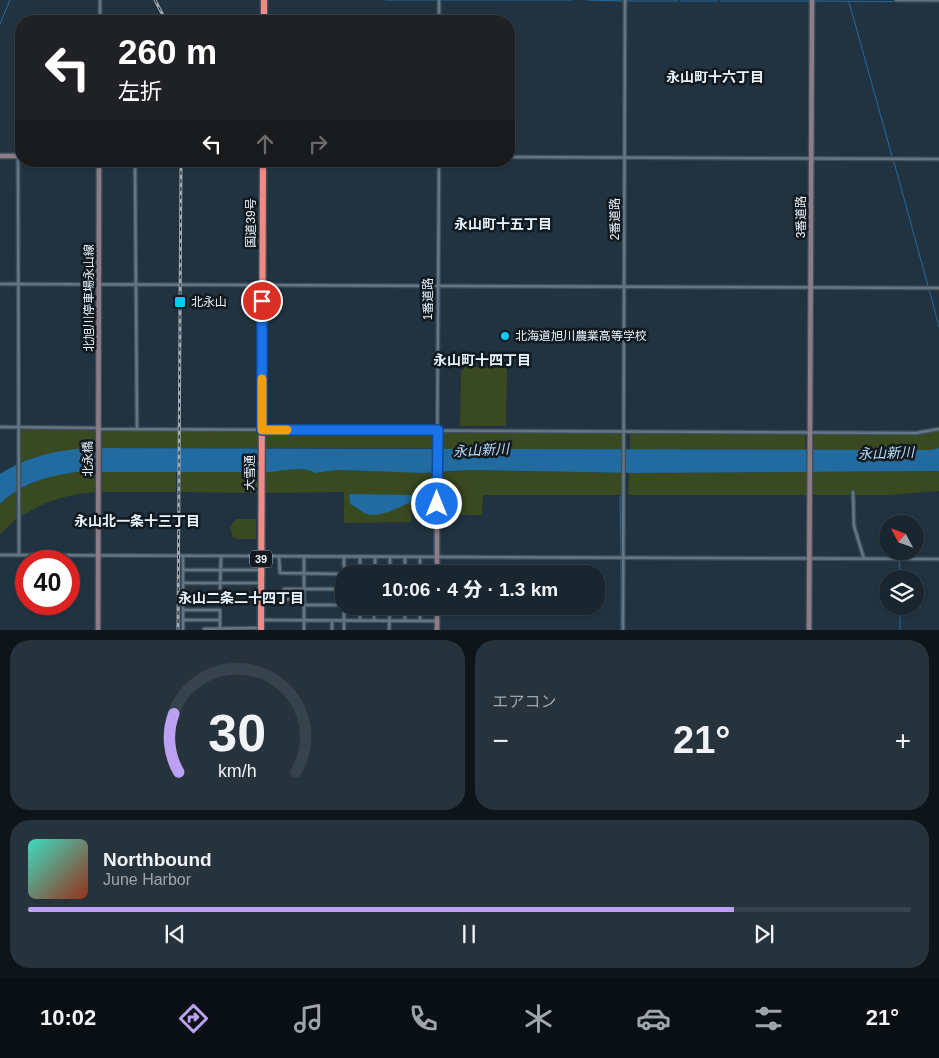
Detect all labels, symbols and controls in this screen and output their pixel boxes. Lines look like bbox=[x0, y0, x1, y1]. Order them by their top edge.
text: 260 m bbox=[118, 32, 217, 71]
icon: left bbox=[35, 35, 100, 100]
district label: 永山町十六丁目 bbox=[666, 69, 764, 85]
text: 左折 bbox=[118, 79, 162, 104]
icon: left bbox=[198, 130, 226, 158]
icon: ahead bbox=[251, 130, 279, 158]
icon: right bbox=[304, 130, 332, 158]
street label: 3番道路 bbox=[794, 196, 808, 238]
street label: 国道39号 bbox=[244, 198, 258, 248]
street label: 2番道路 bbox=[608, 198, 622, 240]
district label: 永山町十五丁目 bbox=[454, 216, 552, 232]
street label: 北旭川停車場永山線 bbox=[82, 244, 96, 352]
street label: 1番道路 bbox=[421, 278, 435, 320]
pin bbox=[241, 280, 283, 322]
icon: arrive bbox=[248, 287, 276, 315]
marker: 北永山 bbox=[173, 295, 187, 309]
place label: 北永山 bbox=[191, 295, 227, 309]
place label: 北海道旭川農業高等学校 bbox=[515, 329, 647, 343]
marker: 北海道旭川農業高等学校 bbox=[499, 330, 511, 342]
district label: 永山町十四丁目 bbox=[433, 352, 531, 368]
water label: 永山新川 bbox=[453, 440, 511, 459]
street label: 北永橋 bbox=[81, 441, 95, 477]
water label: 永山新川 bbox=[858, 444, 916, 462]
street label: 大雪通 bbox=[243, 455, 257, 491]
position arrow bbox=[410, 477, 462, 529]
district label: 永山北一条十三丁目 bbox=[74, 513, 200, 529]
north arrow bbox=[879, 515, 924, 560]
map controls bbox=[879, 515, 924, 615]
speed limit sign: 40 bbox=[15, 550, 80, 615]
road number: 39 bbox=[250, 550, 272, 568]
button: layers bbox=[879, 570, 924, 615]
text: 10:06 · 4 分 · 1.3 km bbox=[382, 579, 558, 600]
district label: 永山二条二十四丁目 bbox=[178, 590, 304, 606]
text: エアコン bbox=[493, 693, 557, 710]
text: 30 bbox=[208, 704, 266, 762]
text: 21° bbox=[673, 719, 730, 761]
text: − bbox=[493, 725, 509, 756]
text: + bbox=[895, 725, 911, 756]
text: km/h bbox=[218, 761, 257, 781]
text: Northbound bbox=[103, 849, 212, 870]
text: June Harbor bbox=[103, 871, 191, 888]
icon: previous bbox=[161, 920, 189, 948]
icon: pause bbox=[455, 920, 483, 948]
icon: next bbox=[750, 920, 778, 948]
icon: directions bbox=[176, 1001, 211, 1036]
icon: music bbox=[291, 1001, 326, 1036]
icon: phone bbox=[406, 1001, 441, 1036]
icon: climate bbox=[521, 1001, 556, 1036]
icon: car bbox=[636, 1001, 671, 1036]
icon: filters bbox=[751, 1001, 786, 1036]
text: 10:02 bbox=[40, 1005, 96, 1030]
text: 21° bbox=[866, 1005, 899, 1030]

